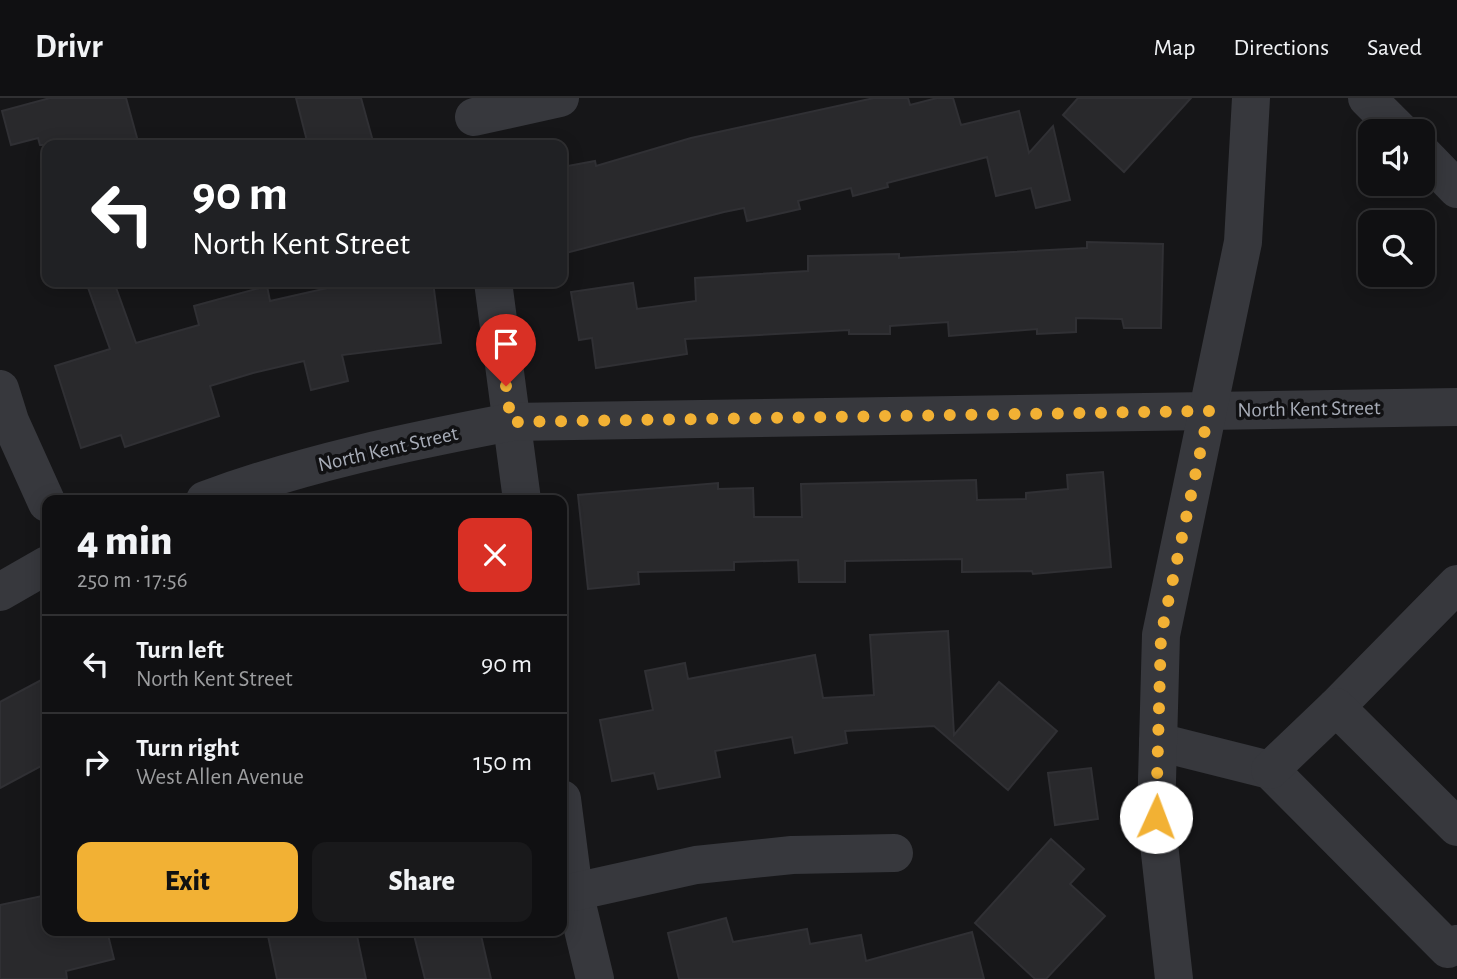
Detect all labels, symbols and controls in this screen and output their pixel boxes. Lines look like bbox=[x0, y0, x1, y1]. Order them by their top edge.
text: Drivr bbox=[35, 31, 103, 64]
text: Map bbox=[1153, 36, 1195, 60]
text: Directions bbox=[1233, 36, 1329, 60]
text: Saved bbox=[1367, 36, 1422, 60]
map controls bbox=[1358, 119, 1435, 287]
button: sound bbox=[1358, 119, 1435, 196]
icon: left bbox=[77, 168, 168, 259]
text: 90 m bbox=[192, 170, 288, 219]
button: search bbox=[1358, 210, 1435, 287]
text: North Kent Street bbox=[192, 228, 410, 260]
pin bbox=[476, 314, 536, 386]
icon: arrive bbox=[487, 325, 525, 363]
street label: North Kent Street bbox=[1237, 397, 1381, 421]
street label: North Kent Street bbox=[316, 423, 460, 475]
button: close bbox=[458, 518, 532, 592]
text: 4 min bbox=[77, 520, 173, 562]
text: 250 m · 17:56 bbox=[77, 569, 187, 592]
text: Turn left bbox=[136, 637, 224, 663]
icon: left bbox=[77, 645, 115, 683]
text: 90 m bbox=[481, 651, 532, 677]
text: North Kent Street bbox=[136, 668, 293, 691]
text: Turn right bbox=[136, 735, 239, 761]
icon: right bbox=[77, 743, 115, 781]
text: 150 m bbox=[473, 749, 532, 775]
text: West Allen Avenue bbox=[136, 766, 304, 789]
position arrow bbox=[1119, 780, 1193, 854]
button: Exit bbox=[77, 842, 298, 922]
button: Share bbox=[312, 842, 532, 922]

